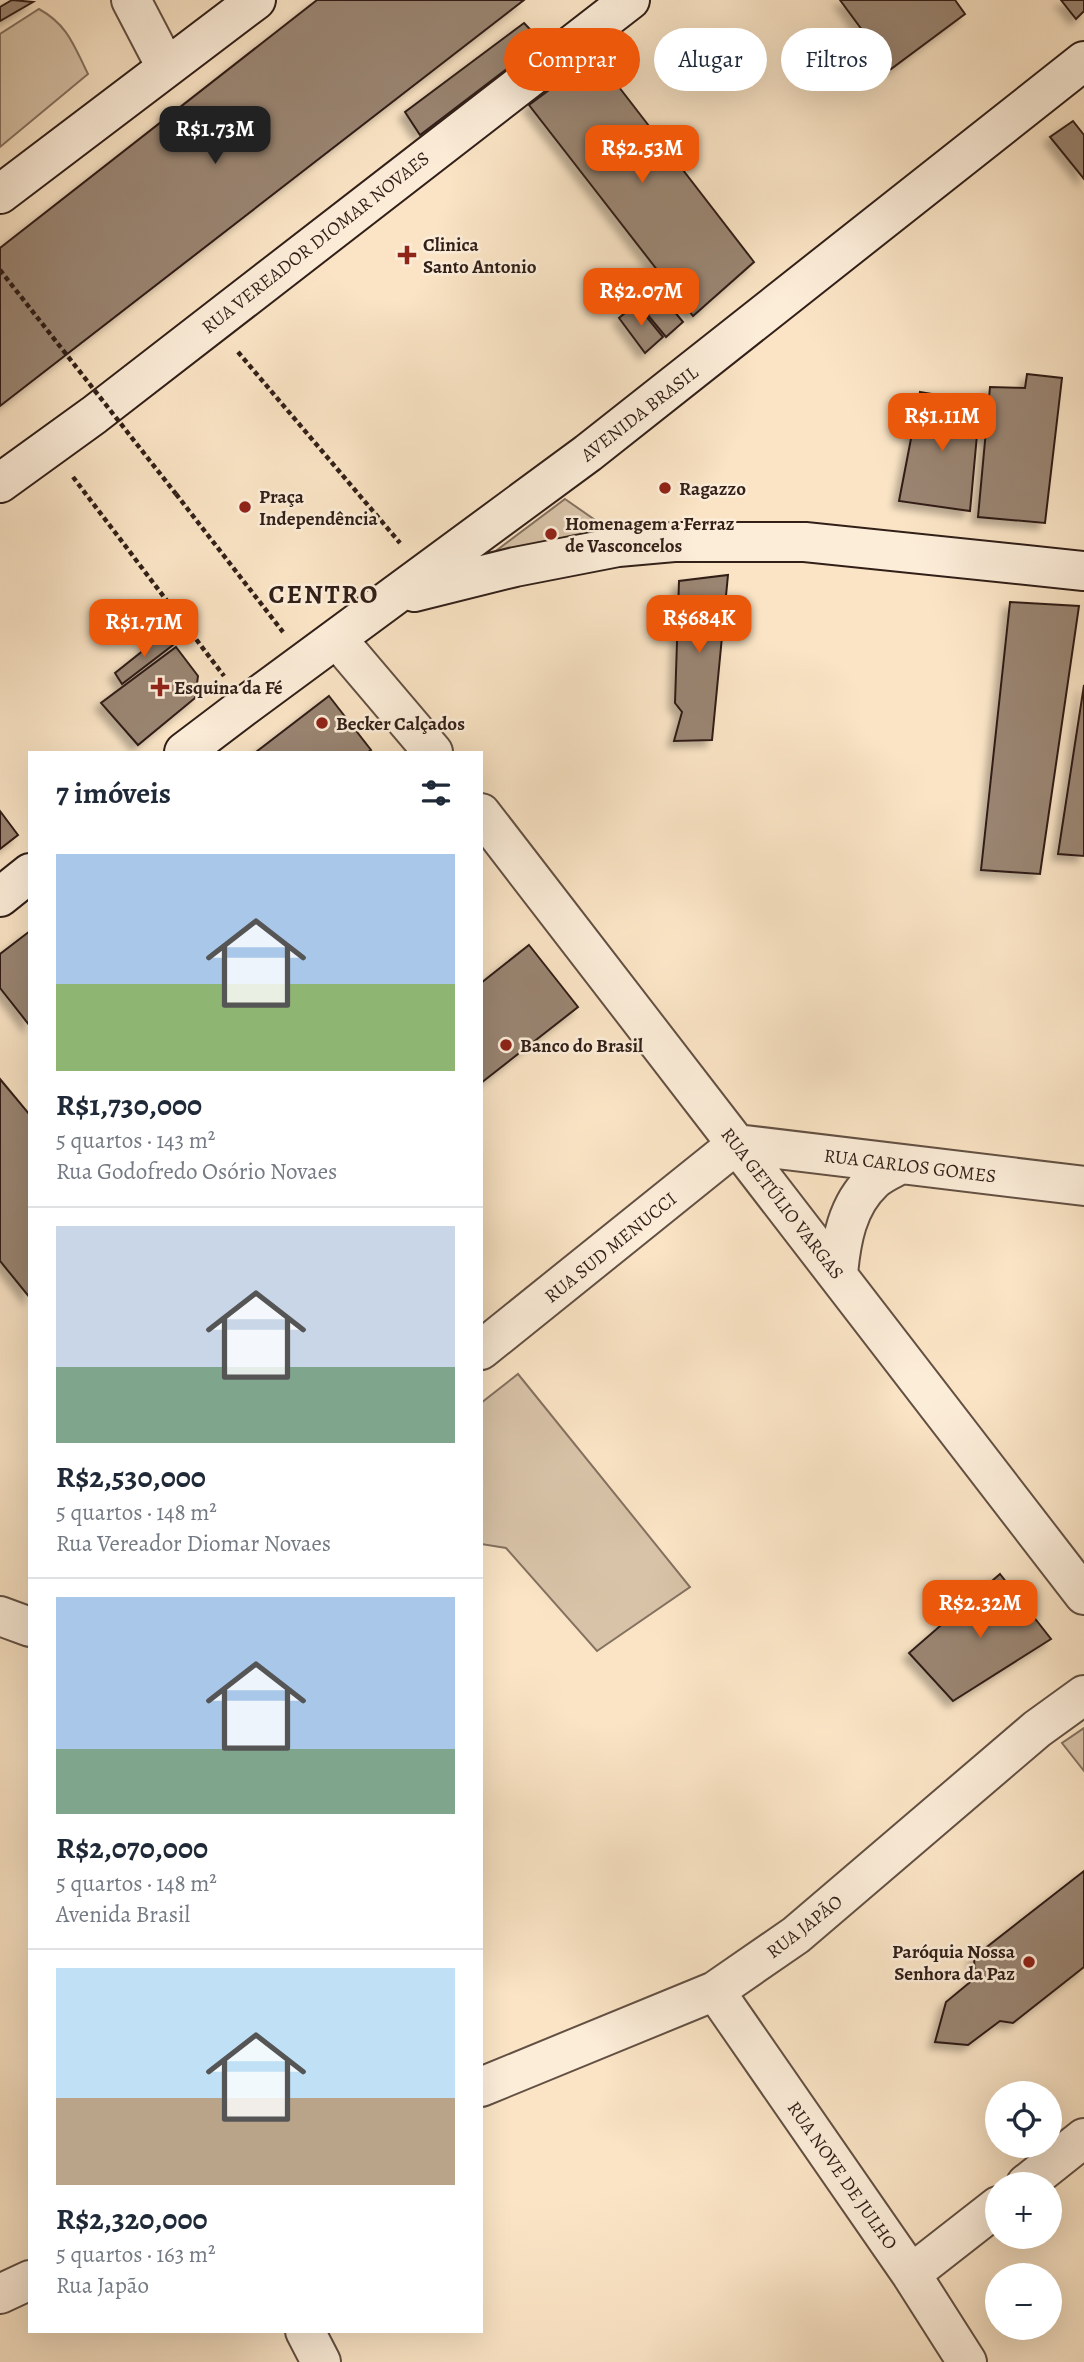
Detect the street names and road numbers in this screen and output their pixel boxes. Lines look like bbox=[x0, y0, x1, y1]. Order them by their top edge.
street label: RUA VEREADOR DIOMAR NOVAES bbox=[196, 145, 435, 340]
street label: AVENIDA BRASIL bbox=[575, 360, 704, 468]
street label: RUA GETÚLIO VARGAS bbox=[715, 1122, 850, 1285]
street label: RUA CARLOS GOMES bbox=[822, 1143, 997, 1189]
street label: RUA SUD MENUCCI bbox=[539, 1186, 682, 1309]
street label: RUA JAPÃO bbox=[761, 1889, 848, 1965]
street label: RUA NOVE DE JULHO bbox=[781, 2096, 903, 2255]

